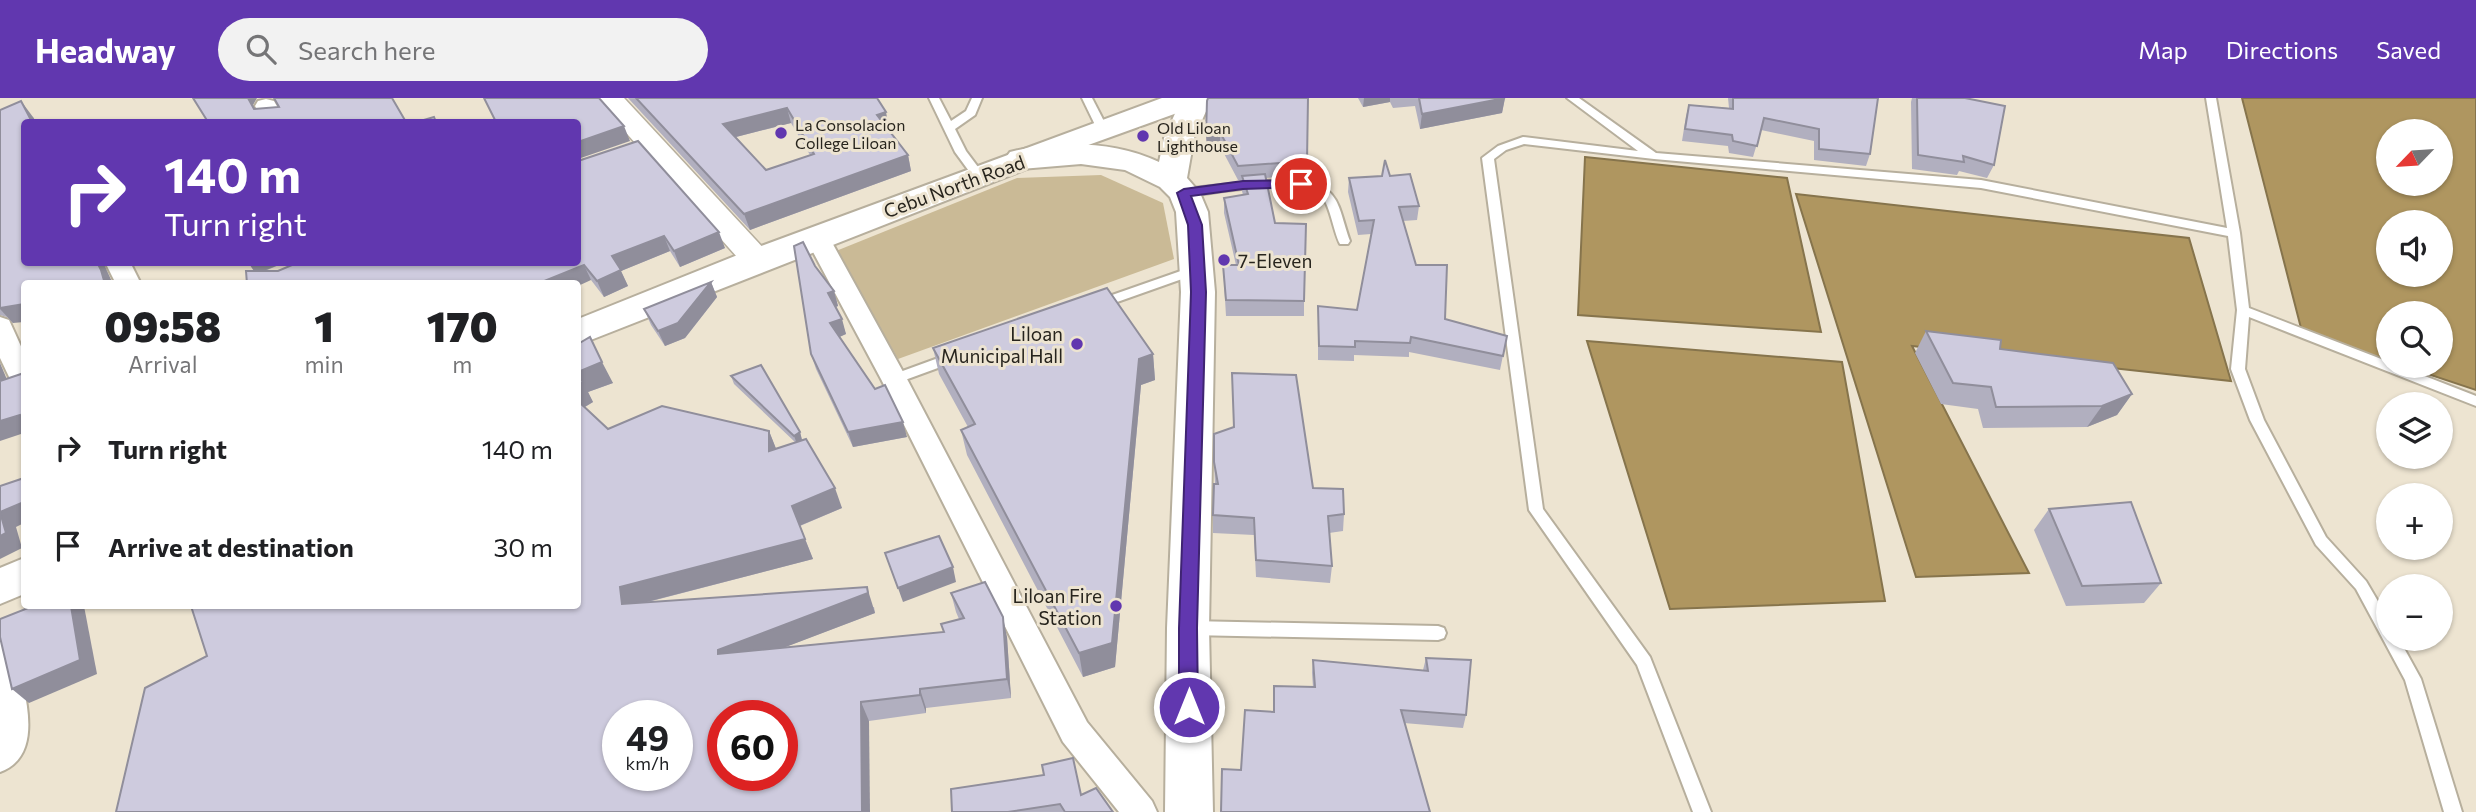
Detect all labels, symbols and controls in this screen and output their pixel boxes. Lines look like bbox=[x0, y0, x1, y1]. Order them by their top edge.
search box bbox=[218, 18, 708, 81]
text: Headway bbox=[35, 29, 176, 70]
icon: search bbox=[242, 30, 280, 68]
text: Search here bbox=[298, 34, 436, 65]
text: Map bbox=[2138, 35, 2188, 64]
text: Directions bbox=[2226, 35, 2338, 64]
text: Saved bbox=[2376, 35, 2441, 64]
place label: La Consolacion College Liloan bbox=[795, 115, 905, 152]
place label: Old Liloan Lighthouse bbox=[1157, 118, 1238, 155]
north arrow bbox=[2376, 119, 2454, 196]
map controls bbox=[2376, 119, 2453, 651]
marker: La Consolacion College Liloan bbox=[773, 125, 789, 141]
marker: Old Liloan Lighthouse bbox=[1135, 128, 1151, 144]
text: 140 m bbox=[164, 143, 301, 203]
icon: right bbox=[49, 147, 140, 238]
street label: Cebu North Road bbox=[880, 150, 1028, 222]
pin bbox=[1271, 154, 1331, 214]
icon: arrive bbox=[1282, 165, 1320, 203]
text: Turn right bbox=[164, 203, 307, 243]
button: sound bbox=[2376, 210, 2453, 287]
place label: 7-Eleven bbox=[1238, 249, 1312, 272]
marker: 7-Eleven bbox=[1216, 252, 1232, 268]
text: 09:58 bbox=[104, 299, 221, 351]
text: 1 bbox=[314, 299, 334, 351]
text: 170 bbox=[427, 299, 498, 351]
button: search bbox=[2376, 301, 2453, 378]
place label: Liloan Municipal Hall bbox=[941, 322, 1063, 367]
marker: Liloan Municipal Hall bbox=[1069, 336, 1085, 352]
text: Arrival bbox=[128, 350, 198, 378]
text: min bbox=[304, 350, 344, 378]
text: m bbox=[452, 350, 472, 378]
button: layers bbox=[2376, 392, 2453, 469]
icon: right bbox=[49, 429, 87, 467]
text: Turn right bbox=[108, 433, 227, 464]
text: 140 m bbox=[482, 433, 553, 464]
button: + bbox=[2376, 483, 2453, 560]
icon: arrive bbox=[49, 527, 87, 565]
text: Arrive at destination bbox=[108, 531, 354, 562]
text: 30 m bbox=[494, 531, 553, 562]
button: − bbox=[2376, 574, 2453, 651]
place label: Liloan Fire Station bbox=[1013, 584, 1102, 629]
marker: Liloan Fire Station bbox=[1108, 598, 1124, 614]
position arrow bbox=[1152, 670, 1226, 744]
speed limit sign: 60 bbox=[707, 700, 798, 791]
text: 49 bbox=[626, 715, 669, 758]
text: km/h bbox=[626, 752, 669, 774]

